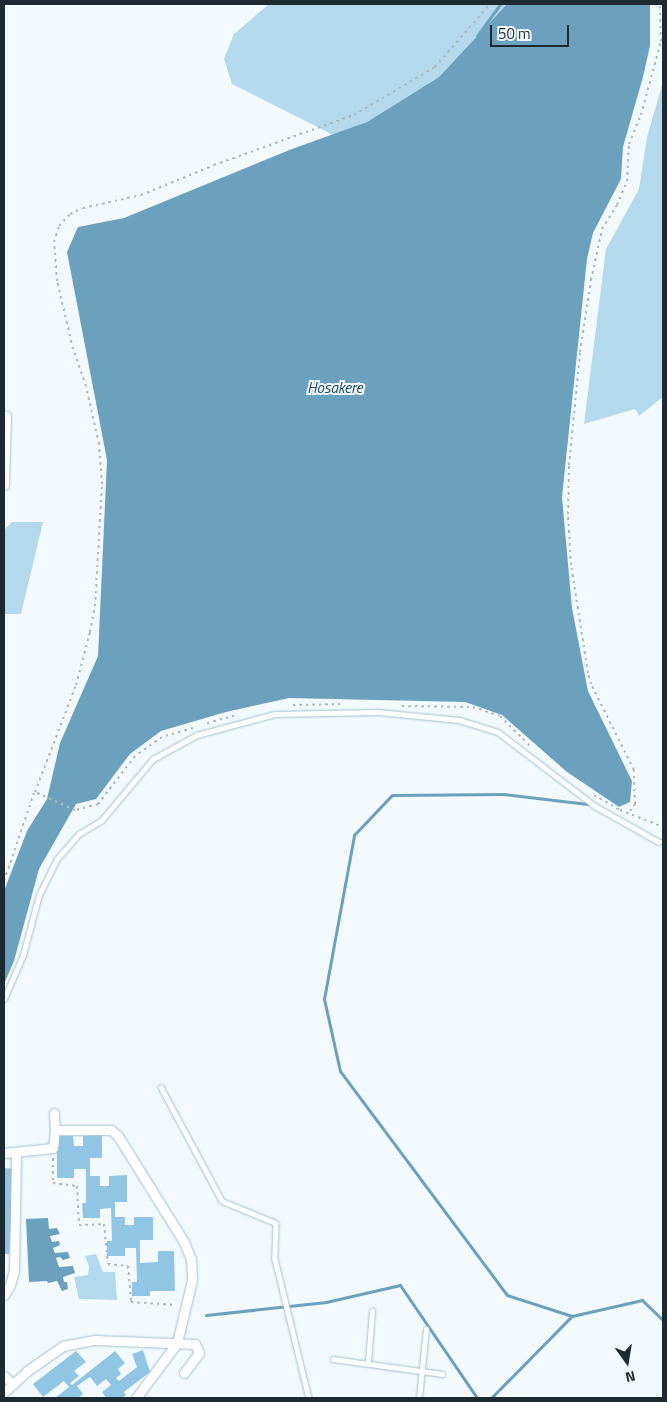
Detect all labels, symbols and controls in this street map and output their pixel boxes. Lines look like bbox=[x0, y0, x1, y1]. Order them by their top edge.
scale bar bbox=[492, 15, 571, 47]
text: 50 m bbox=[498, 22, 531, 45]
water label: Hosakere bbox=[307, 379, 363, 397]
north arrow bbox=[602, 1337, 652, 1387]
text: N bbox=[623, 1366, 638, 1388]

